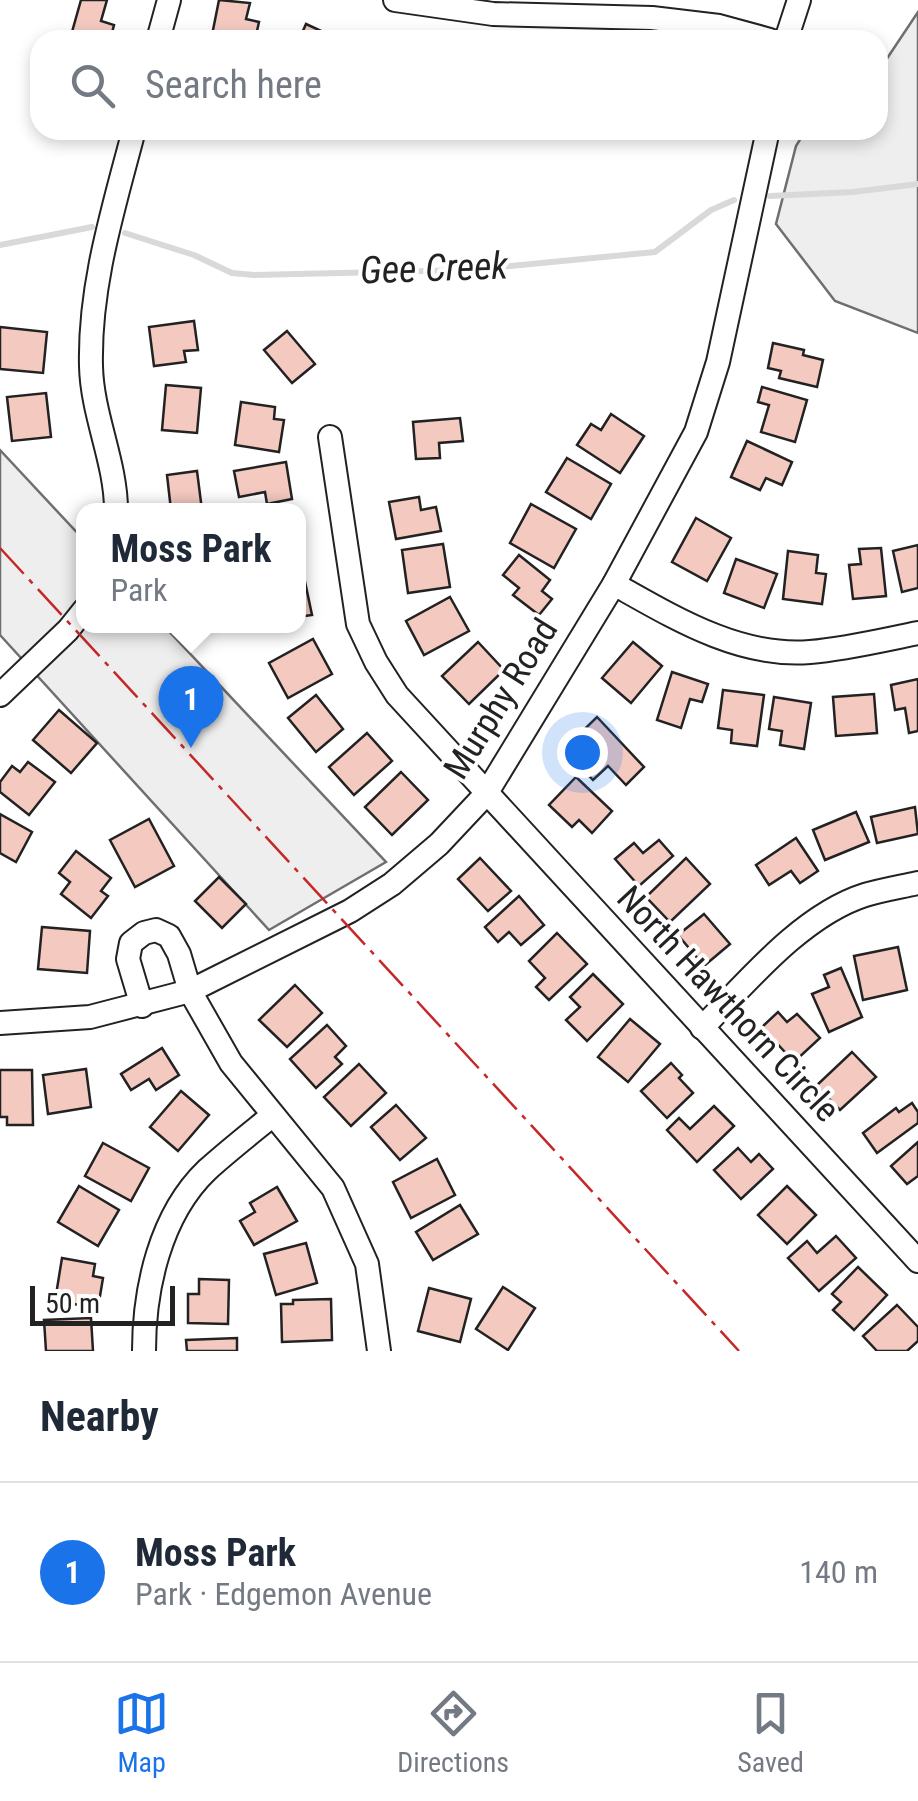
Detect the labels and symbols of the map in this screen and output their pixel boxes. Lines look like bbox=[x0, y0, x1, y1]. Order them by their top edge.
water label: Gee Creek bbox=[359, 243, 510, 293]
street label: Murphy Road bbox=[436, 611, 566, 787]
pin: 1 bbox=[158, 666, 224, 748]
your location bbox=[557, 727, 608, 778]
street label: North Hawthorn Circle bbox=[608, 878, 848, 1130]
scale bar bbox=[30, 1281, 175, 1326]

